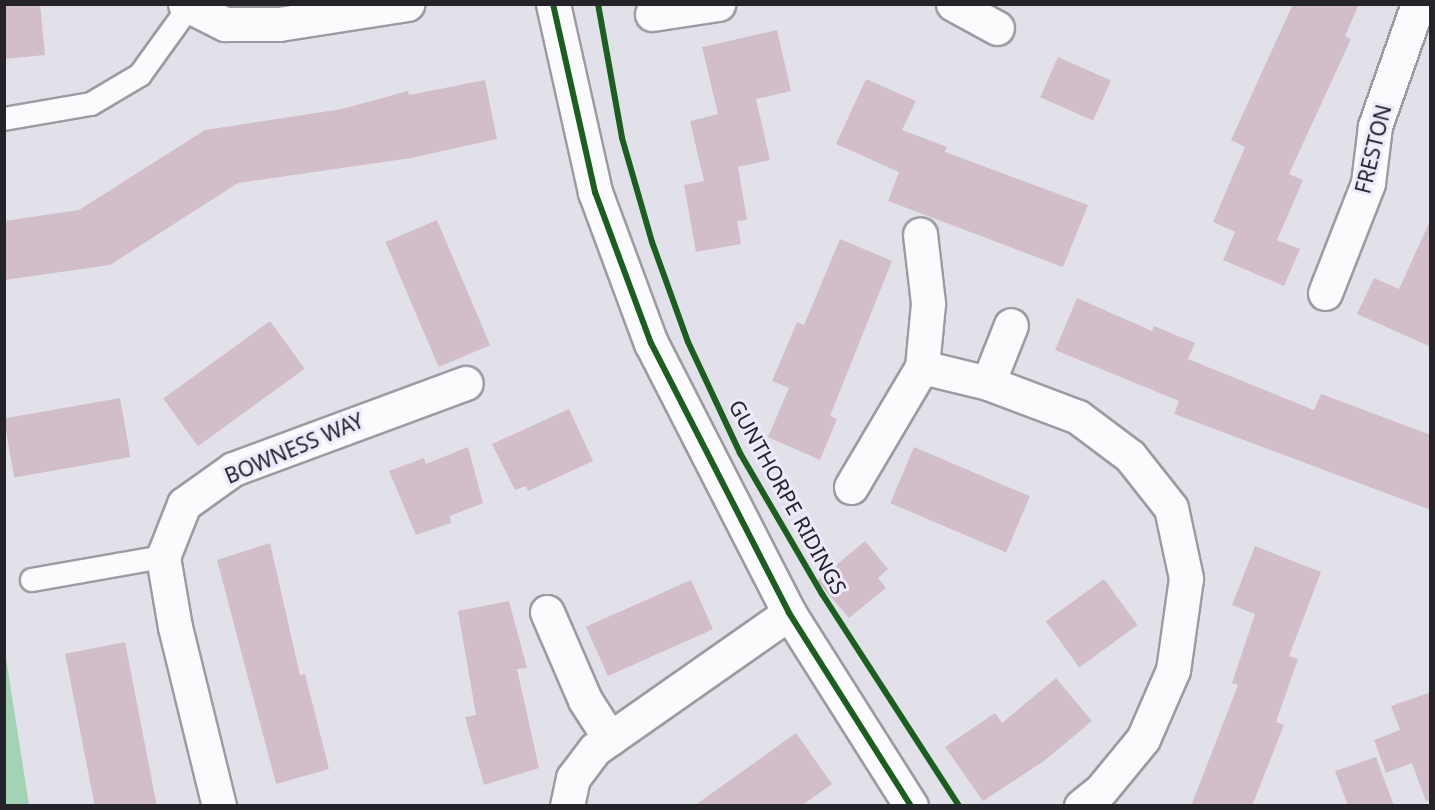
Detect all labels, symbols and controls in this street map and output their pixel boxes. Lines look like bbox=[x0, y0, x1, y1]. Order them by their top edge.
street label: FRESTON bbox=[1350, 102, 1396, 196]
street label: GUNTHORPE RIDINGS bbox=[724, 395, 852, 599]
street label: BOWNESS WAY bbox=[221, 407, 367, 489]

